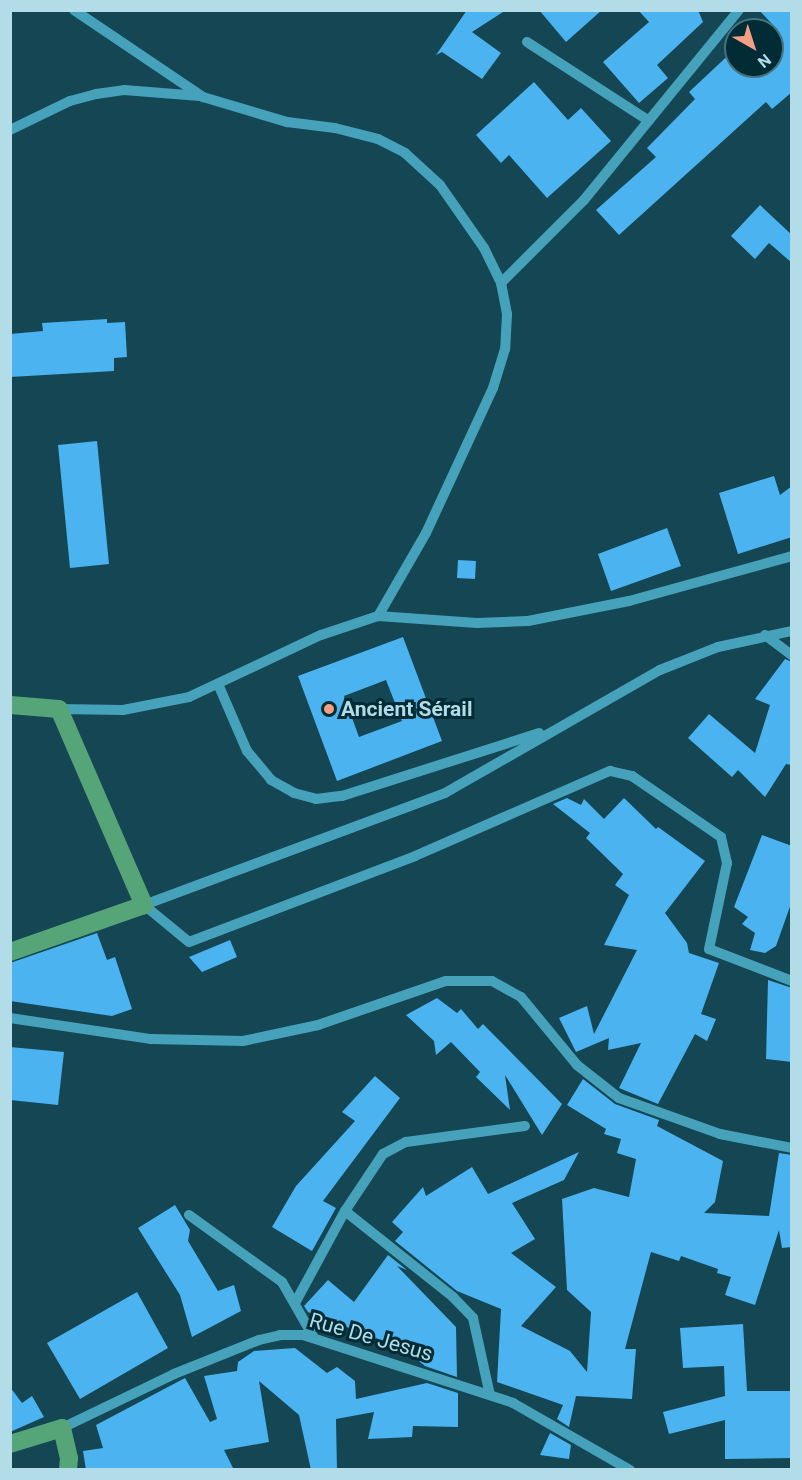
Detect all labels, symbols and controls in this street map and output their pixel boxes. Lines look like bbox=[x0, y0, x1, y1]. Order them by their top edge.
north arrow bbox=[724, 18, 784, 78]
text: N bbox=[754, 50, 775, 72]
place label: Ancient Sérail bbox=[341, 696, 472, 722]
marker: Ancient Sérail bbox=[322, 702, 336, 716]
street label: Rue De Jesus bbox=[307, 1307, 435, 1367]

